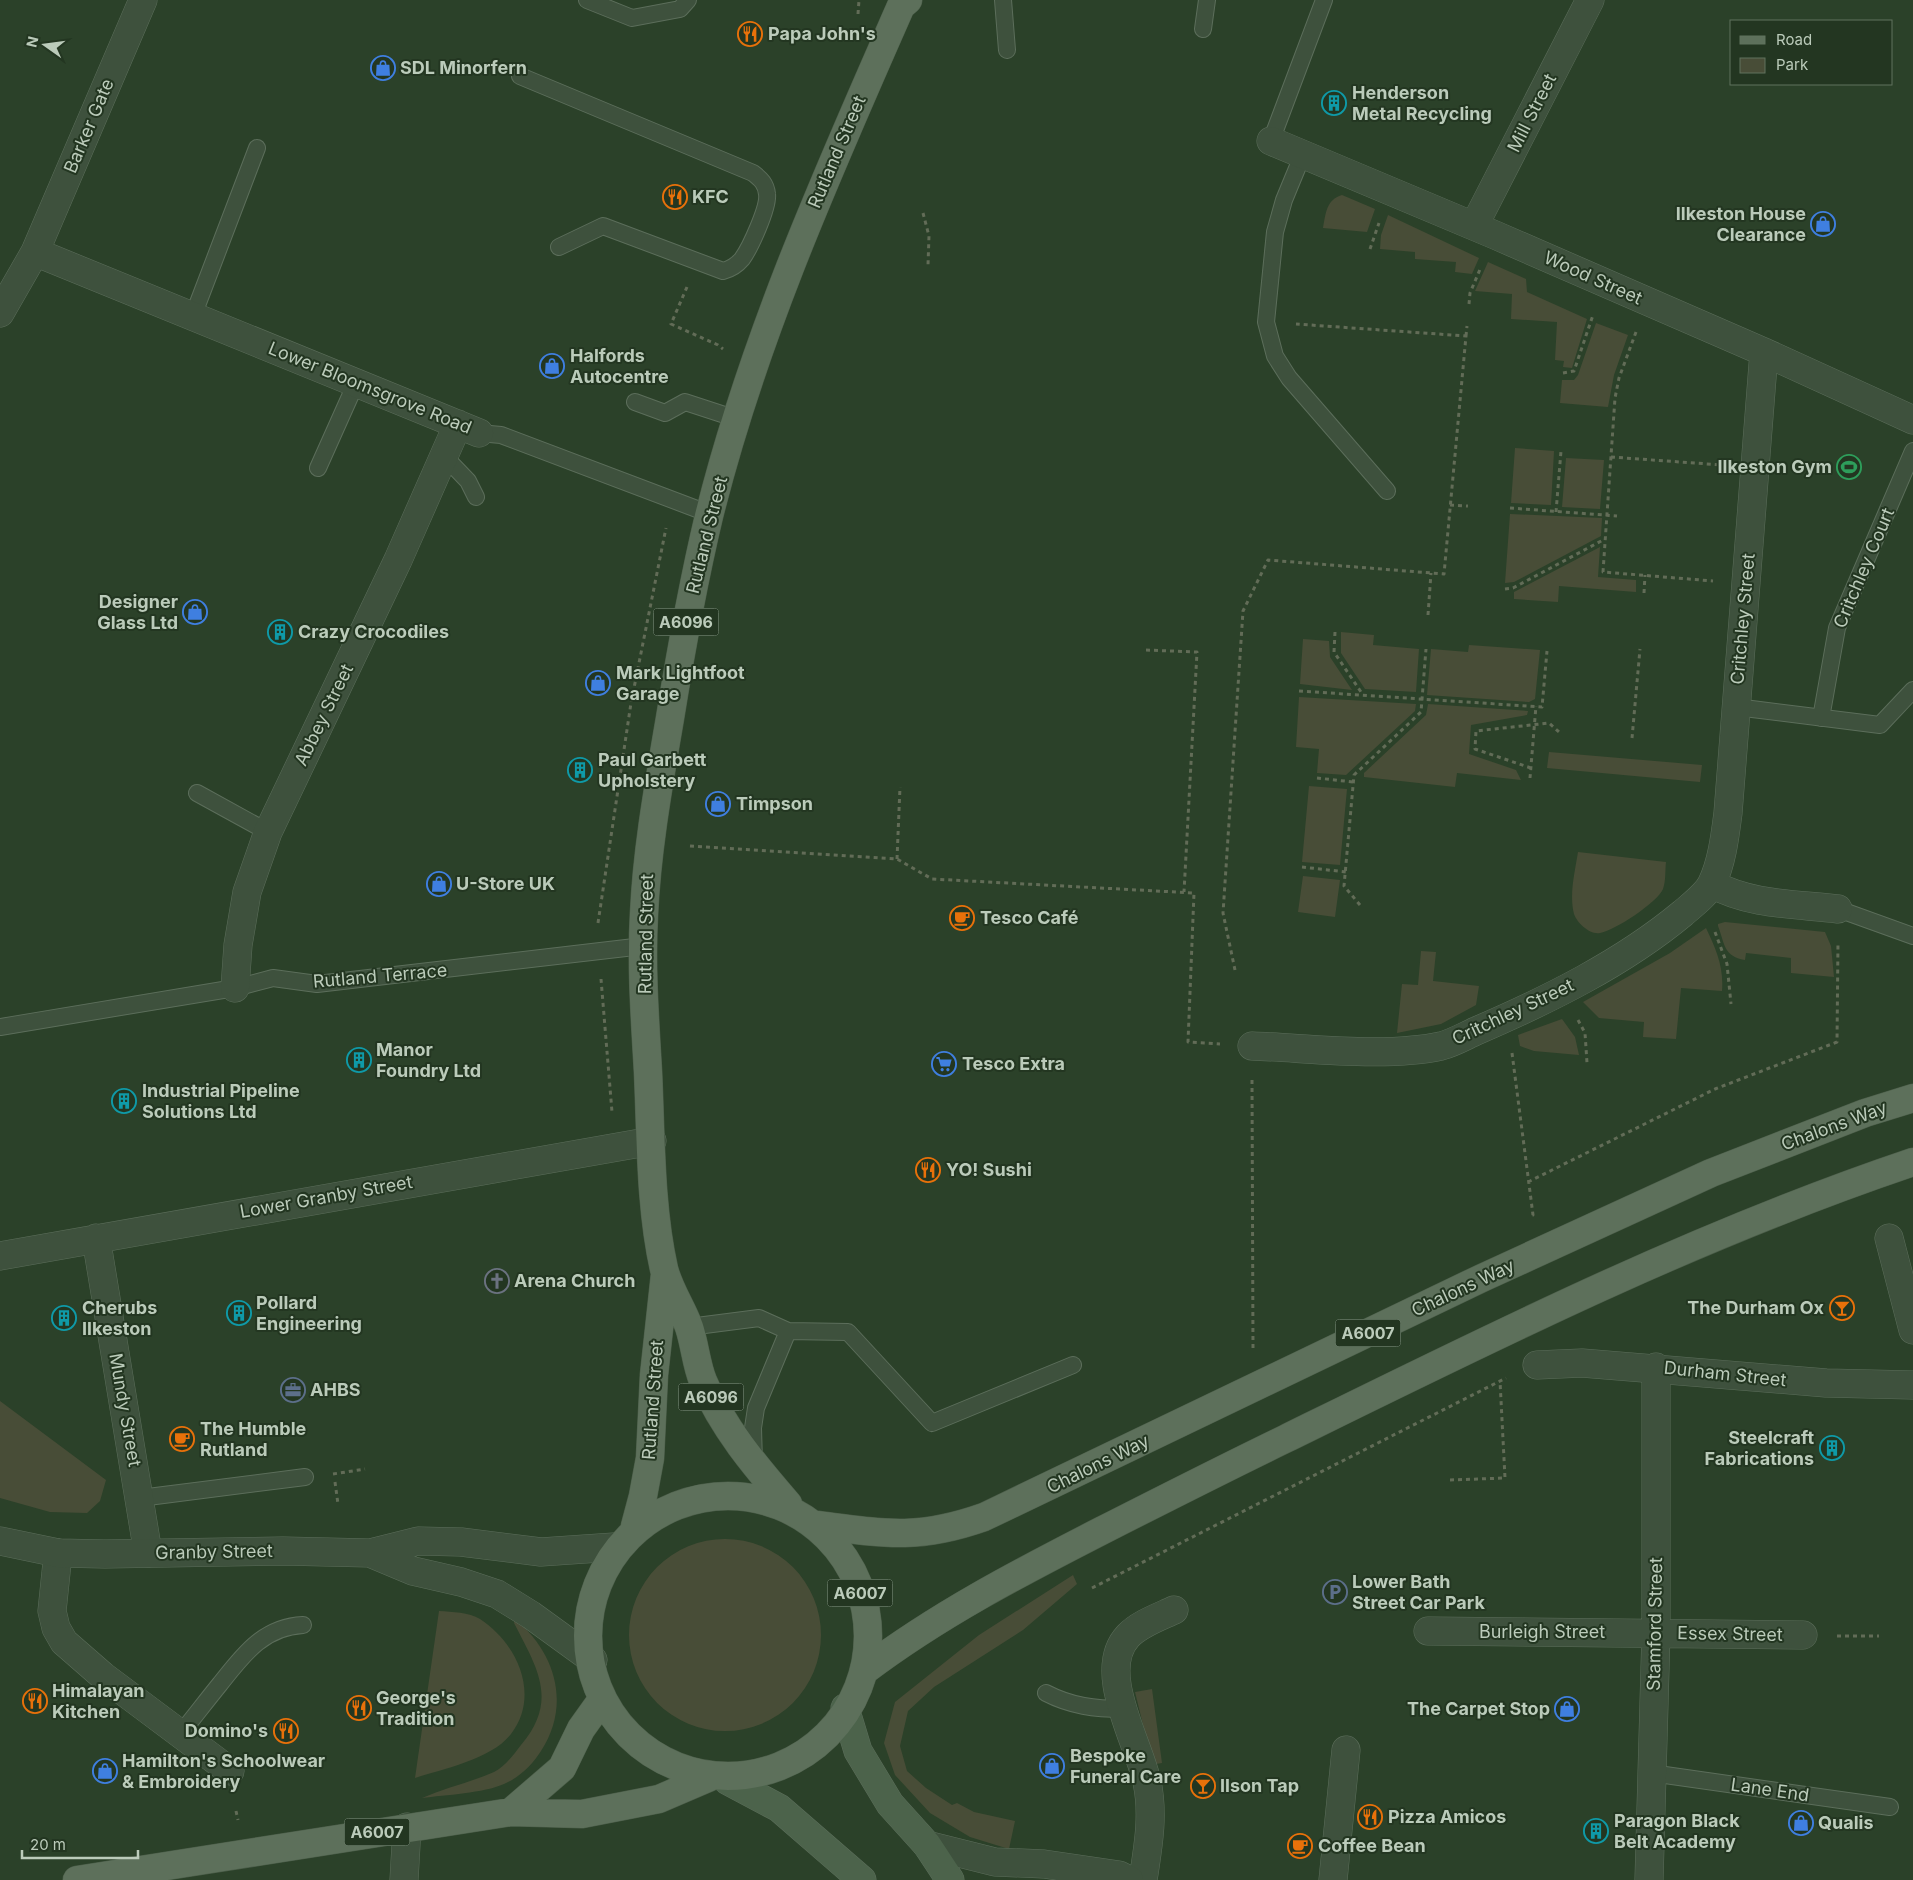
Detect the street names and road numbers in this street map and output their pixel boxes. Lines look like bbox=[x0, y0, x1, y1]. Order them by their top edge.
street label: Mill Street bbox=[1503, 70, 1560, 155]
street label: Barker Gate bbox=[59, 75, 118, 176]
street label: Rutland Street bbox=[803, 92, 870, 211]
street label: Wood Street bbox=[1541, 247, 1646, 309]
street label: Lower Bloomsgrove Road bbox=[266, 337, 475, 438]
street label: Rutland Street bbox=[682, 474, 731, 596]
street label: Critchley Court bbox=[1829, 504, 1898, 631]
street label: Critchley Street bbox=[1726, 552, 1759, 685]
road number: A6096 bbox=[654, 608, 718, 636]
street label: Abbey Street bbox=[290, 660, 357, 769]
street label: Rutland Street bbox=[634, 874, 657, 994]
street label: Rutland Terrace bbox=[312, 959, 448, 992]
street label: Critchley Street bbox=[1449, 974, 1577, 1049]
street label: Chalons Way bbox=[1778, 1097, 1890, 1154]
street label: Lower Granby Street bbox=[238, 1171, 414, 1222]
street label: Chalons Way bbox=[1408, 1255, 1518, 1321]
road number: A6007 bbox=[1336, 1320, 1400, 1346]
street label: Rutland Street bbox=[638, 1339, 667, 1461]
street label: Mundy Street bbox=[105, 1352, 146, 1468]
street label: Durham Street bbox=[1663, 1357, 1787, 1390]
road number: A6096 bbox=[678, 1384, 744, 1410]
street label: Chalons Way bbox=[1043, 1430, 1152, 1497]
street label: Granby Street bbox=[155, 1540, 273, 1563]
street label: Stamford Street bbox=[1643, 1557, 1666, 1691]
road number: A6007 bbox=[828, 1580, 892, 1606]
street label: Burleigh Street bbox=[1479, 1621, 1605, 1642]
street label: Essex Street bbox=[1677, 1622, 1783, 1645]
street label: Lane End bbox=[1730, 1774, 1811, 1805]
road number: A6007 bbox=[344, 1818, 410, 1845]

